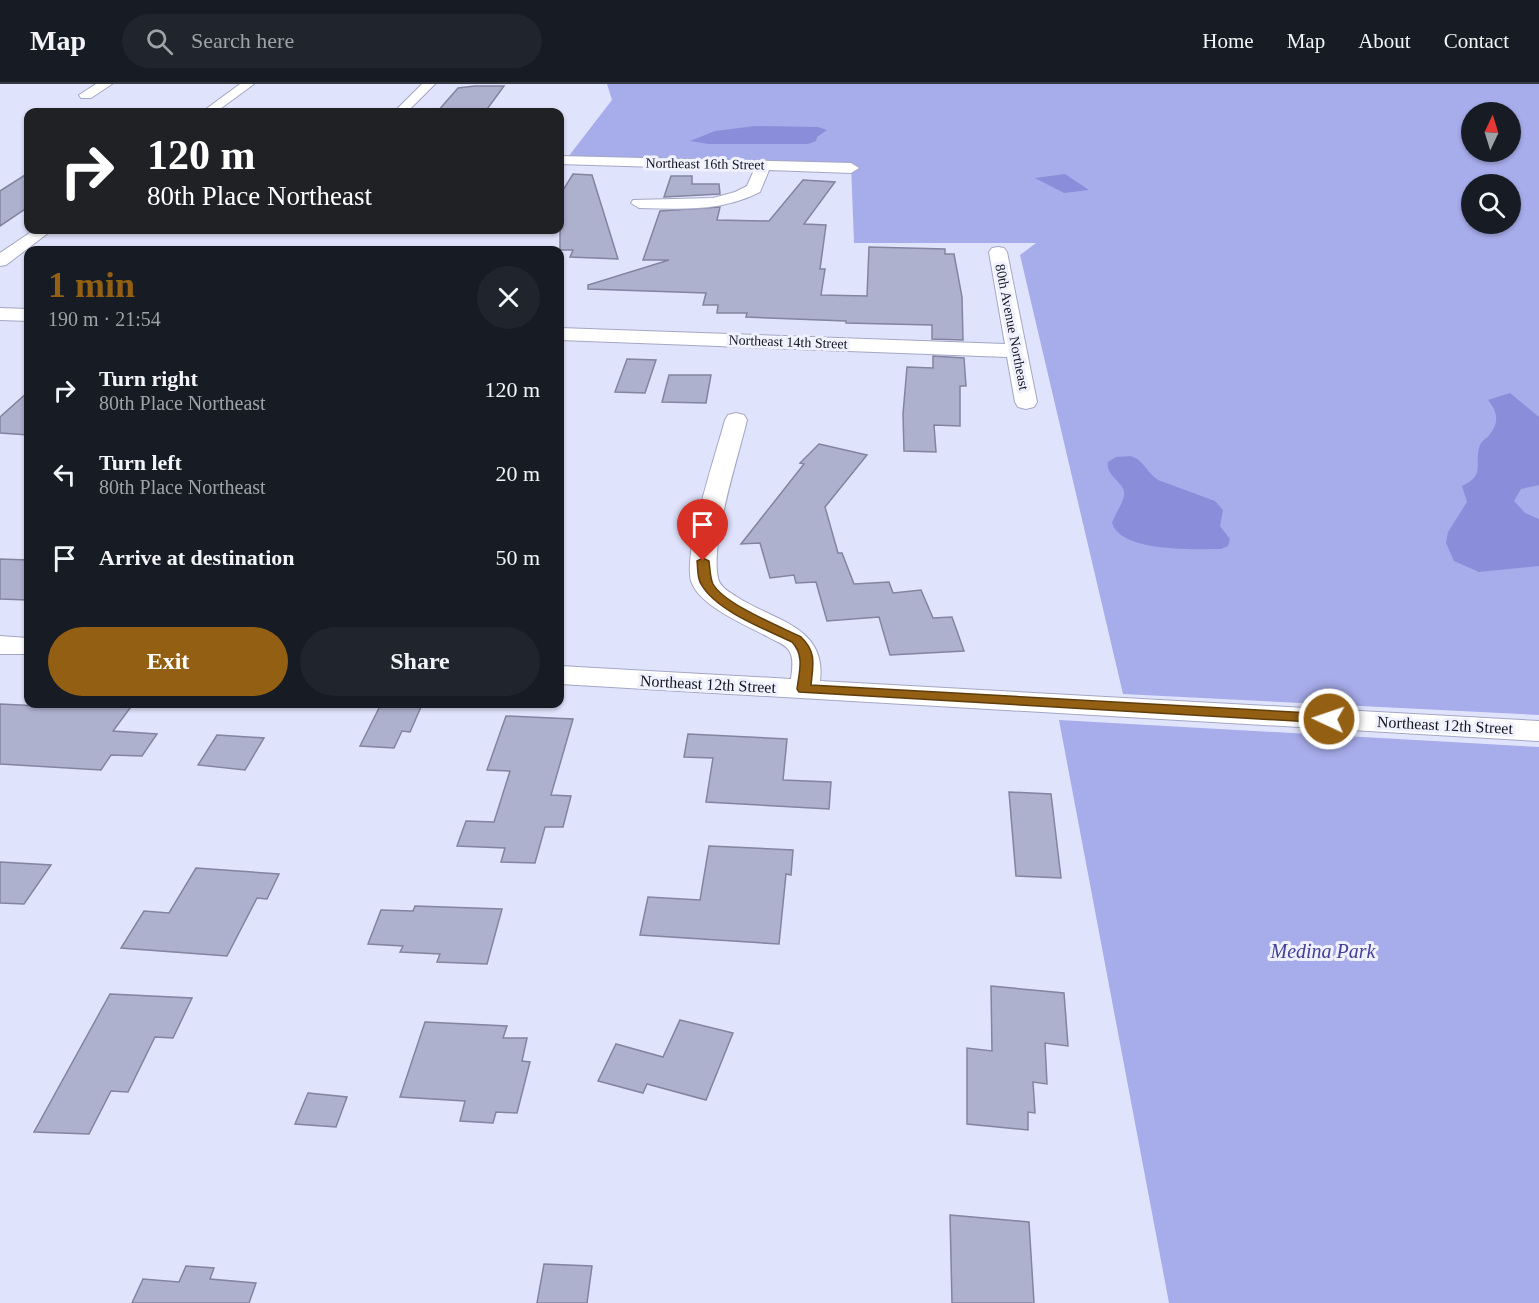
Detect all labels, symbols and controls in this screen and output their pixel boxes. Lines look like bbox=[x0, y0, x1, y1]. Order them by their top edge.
search box bbox=[122, 14, 542, 68]
text: Map bbox=[30, 25, 86, 56]
icon: search bbox=[143, 25, 176, 58]
text: Search here bbox=[191, 28, 294, 53]
text: Home bbox=[1202, 29, 1254, 53]
text: Map bbox=[1287, 29, 1325, 53]
text: About bbox=[1358, 29, 1411, 53]
text: Contact bbox=[1444, 29, 1509, 53]
north arrow bbox=[1461, 102, 1521, 162]
map controls bbox=[1461, 102, 1521, 234]
icon: right bbox=[48, 132, 126, 210]
text: 120 m bbox=[147, 132, 256, 178]
street label: Northeast 16th Street bbox=[645, 155, 765, 173]
button: search bbox=[1461, 174, 1521, 234]
text: 80th Place Northeast bbox=[147, 181, 372, 211]
street label: 80th Avenue Northeast bbox=[992, 263, 1032, 391]
text: 1 min bbox=[48, 265, 135, 305]
button: close bbox=[477, 266, 540, 329]
text: 190 m · 21:54 bbox=[48, 308, 161, 330]
street label: Northeast 14th Street bbox=[728, 332, 848, 352]
text: Turn right bbox=[99, 366, 198, 391]
icon: right bbox=[48, 374, 81, 407]
text: 120 m bbox=[484, 377, 540, 402]
text: 80th Place Northeast bbox=[99, 392, 266, 414]
text: Turn left bbox=[99, 450, 182, 475]
icon: left bbox=[48, 458, 81, 491]
text: 20 m bbox=[495, 461, 540, 486]
text: 80th Place Northeast bbox=[99, 476, 266, 498]
pin bbox=[677, 499, 728, 561]
icon: arrive bbox=[686, 508, 719, 541]
icon: arrive bbox=[48, 542, 81, 575]
text: Arrive at destination bbox=[99, 545, 295, 570]
text: 50 m bbox=[495, 545, 540, 570]
button: Exit bbox=[48, 627, 288, 696]
button: Share bbox=[300, 627, 540, 696]
street label: Northeast 12th Street bbox=[640, 672, 777, 696]
position arrow bbox=[1297, 687, 1361, 751]
street label: Northeast 12th Street bbox=[1377, 713, 1514, 737]
park label: Medina Park bbox=[1270, 940, 1377, 962]

